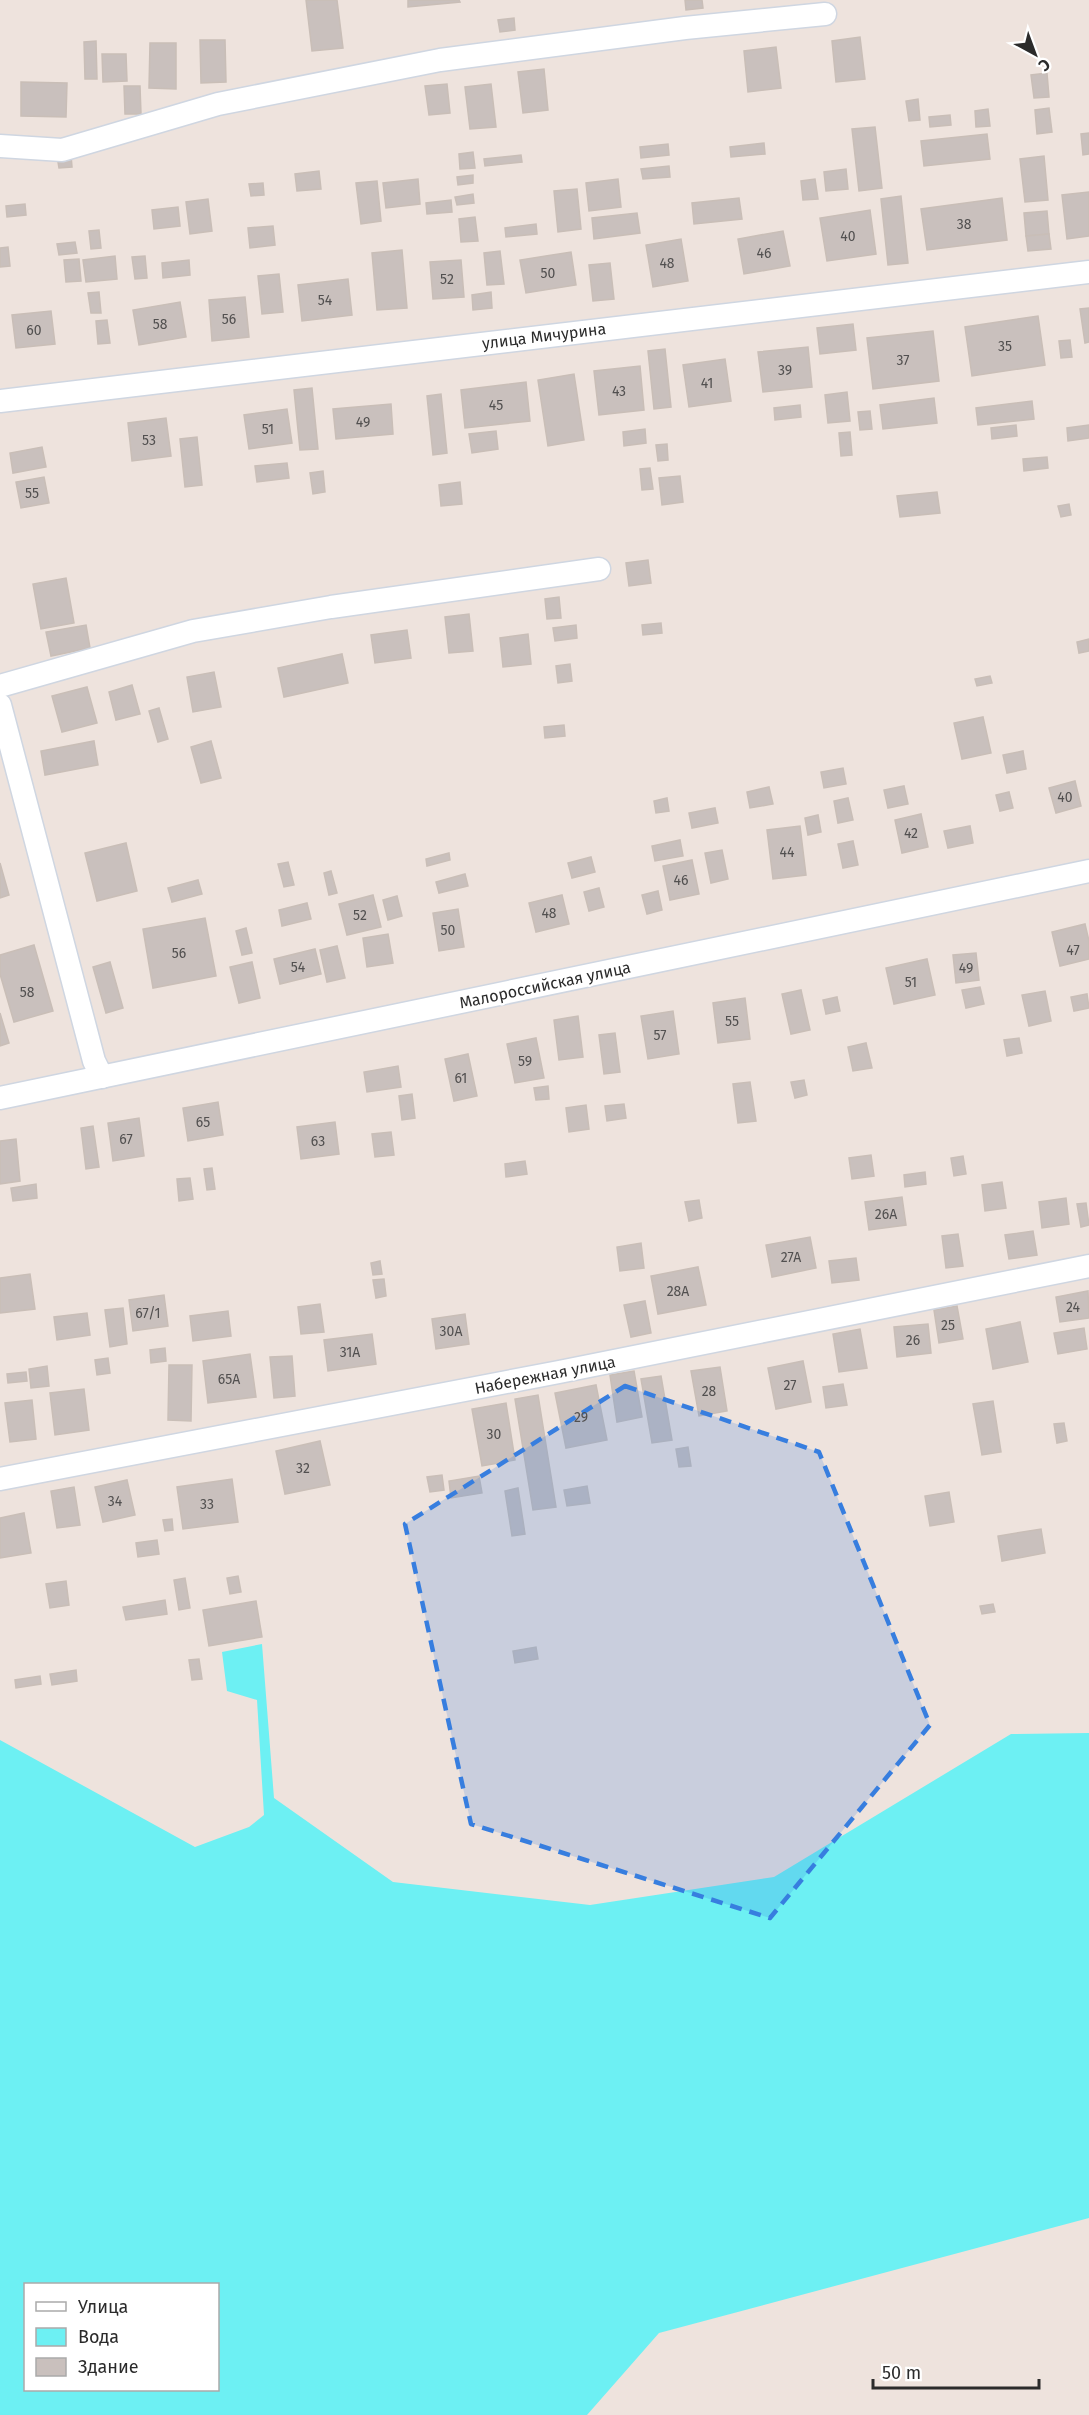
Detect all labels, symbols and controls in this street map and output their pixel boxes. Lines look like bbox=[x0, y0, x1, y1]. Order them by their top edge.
north arrow bbox=[1005, 24, 1065, 84]
text: С bbox=[1034, 55, 1054, 76]
house number: 38 bbox=[957, 216, 972, 233]
house number: 40 bbox=[840, 228, 856, 245]
house number: 46 bbox=[757, 245, 771, 262]
house number: 48 bbox=[659, 255, 675, 272]
house number: 50 bbox=[541, 265, 556, 282]
house number: 52 bbox=[440, 271, 454, 288]
house number: 54 bbox=[318, 292, 333, 309]
house number: 56 bbox=[222, 311, 236, 328]
house number: 58 bbox=[153, 316, 168, 333]
street label: улица Мичурина bbox=[481, 319, 607, 353]
house number: 60 bbox=[26, 322, 42, 339]
house number: 35 bbox=[998, 338, 1012, 355]
house number: 37 bbox=[896, 352, 910, 369]
house number: 39 bbox=[778, 362, 792, 379]
house number: 41 bbox=[701, 375, 713, 392]
house number: 43 bbox=[612, 383, 626, 400]
house number: 45 bbox=[489, 397, 503, 414]
house number: 49 bbox=[356, 414, 370, 431]
house number: 51 bbox=[262, 421, 274, 438]
house number: 53 bbox=[142, 432, 156, 449]
house number: 55 bbox=[25, 485, 39, 502]
house number: 40 bbox=[1057, 789, 1073, 806]
house number: 42 bbox=[904, 825, 918, 842]
house number: 44 bbox=[780, 844, 795, 861]
house number: 46 bbox=[674, 872, 688, 889]
house number: 48 bbox=[541, 905, 557, 922]
house number: 52 bbox=[353, 907, 367, 924]
house number: 50 bbox=[441, 922, 456, 939]
house number: 47 bbox=[1066, 942, 1080, 959]
house number: 56 bbox=[172, 945, 186, 962]
street label: Малороссийская улица bbox=[458, 958, 632, 1012]
house number: 54 bbox=[291, 959, 306, 976]
house number: 49 bbox=[959, 960, 973, 977]
house number: 51 bbox=[905, 974, 917, 991]
house number: 58 bbox=[20, 984, 35, 1001]
house number: 55 bbox=[725, 1013, 739, 1030]
house number: 57 bbox=[654, 1027, 666, 1044]
house number: 59 bbox=[518, 1053, 532, 1070]
house number: 61 bbox=[455, 1070, 467, 1087]
house number: 65 bbox=[196, 1114, 210, 1131]
house number: 67 bbox=[119, 1131, 133, 1148]
house number: 63 bbox=[311, 1133, 325, 1150]
house number: 26А bbox=[875, 1206, 897, 1223]
house number: 27А bbox=[781, 1249, 801, 1266]
house number: 28А bbox=[667, 1283, 689, 1300]
house number: 24 bbox=[1066, 1299, 1081, 1316]
house number: 67/1 bbox=[135, 1305, 161, 1322]
house number: 25 bbox=[941, 1317, 955, 1334]
house number: 30А bbox=[440, 1323, 462, 1340]
house number: 26 bbox=[906, 1332, 920, 1349]
house number: 31А bbox=[340, 1344, 360, 1361]
street label: Набережная улица bbox=[473, 1352, 617, 1398]
house number: 65А bbox=[218, 1371, 240, 1388]
house number: 27 bbox=[783, 1377, 797, 1394]
house number: 28 bbox=[702, 1383, 717, 1400]
house number: 29 bbox=[574, 1409, 588, 1426]
house number: 30 bbox=[487, 1426, 502, 1443]
house number: 32 bbox=[296, 1460, 310, 1477]
house number: 34 bbox=[108, 1493, 123, 1510]
house number: 33 bbox=[200, 1496, 214, 1513]
legend bbox=[24, 2283, 219, 2391]
text: Улица bbox=[78, 2296, 128, 2318]
text: Вода bbox=[78, 2326, 119, 2348]
scale bar bbox=[873, 2352, 1040, 2390]
text: Здание bbox=[78, 2356, 139, 2378]
text: 50 m bbox=[882, 2362, 921, 2384]

